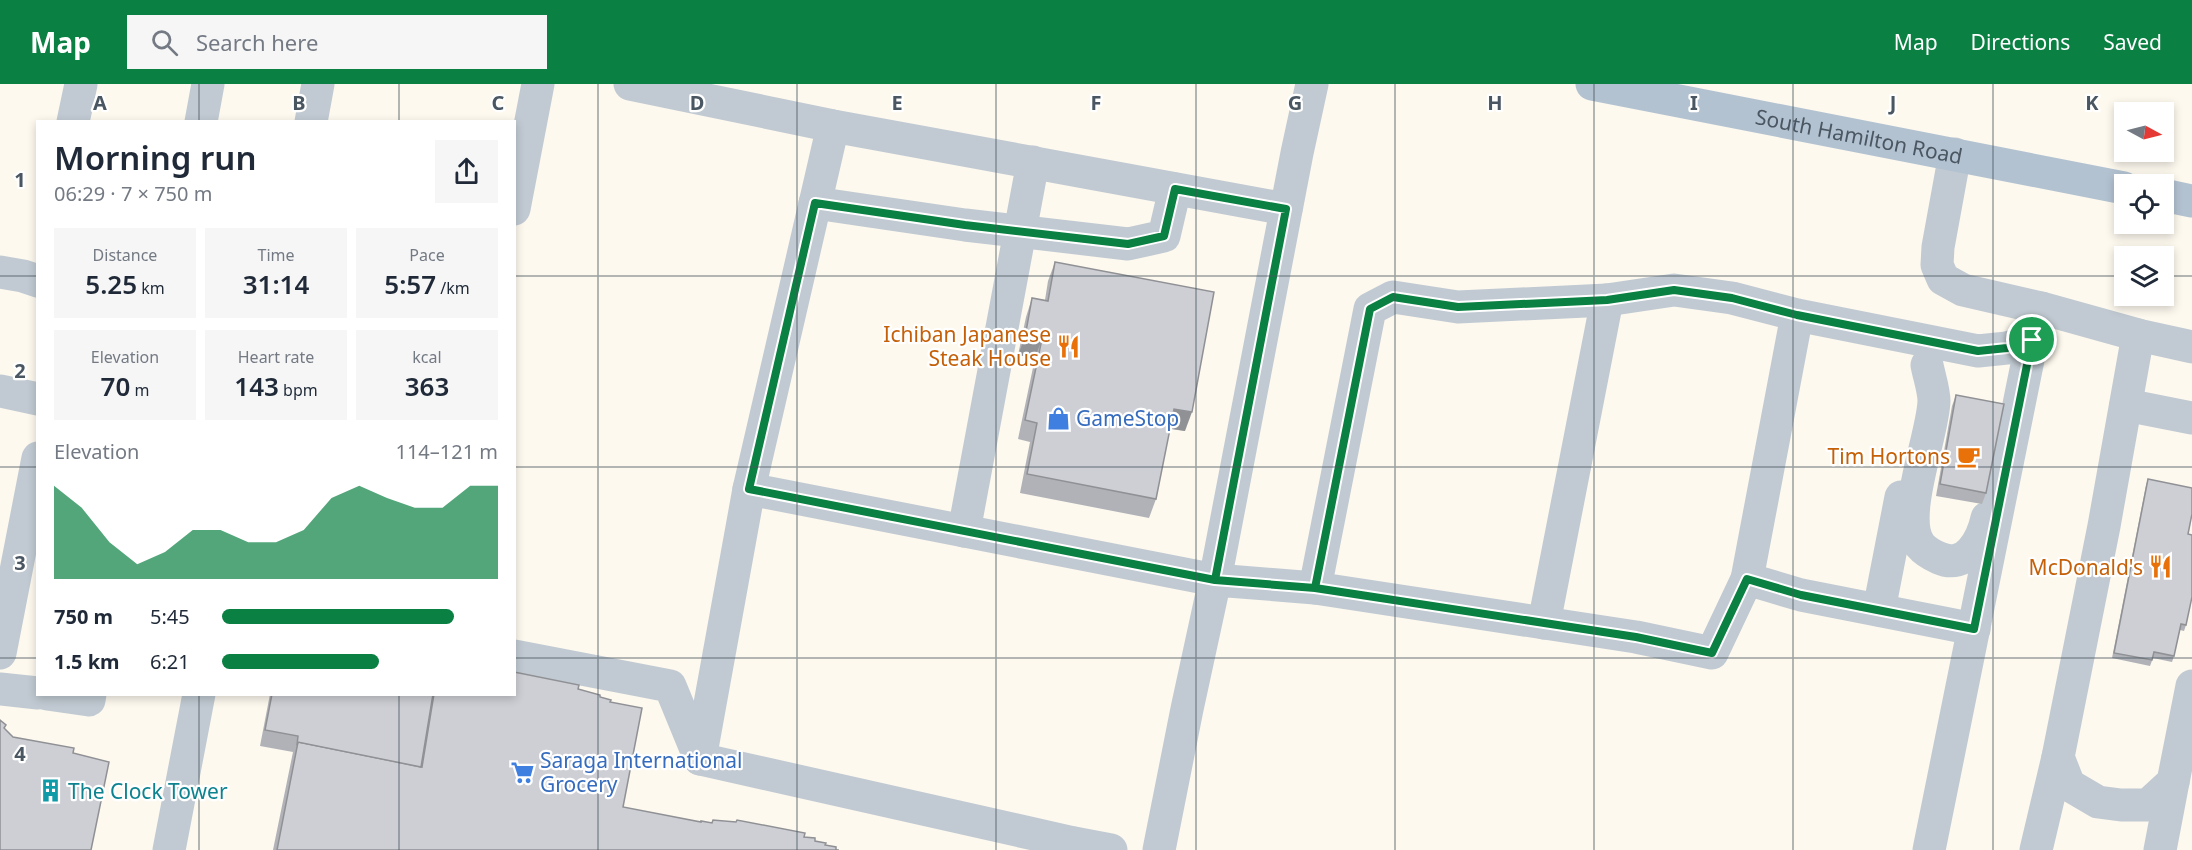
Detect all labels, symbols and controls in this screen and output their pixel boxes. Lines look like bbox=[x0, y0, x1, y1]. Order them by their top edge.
search box bbox=[127, 15, 547, 69]
text: Map bbox=[30, 23, 91, 61]
icon: search bbox=[148, 26, 181, 59]
text: Search here bbox=[196, 27, 318, 57]
text: Map bbox=[1894, 28, 1938, 56]
text: Directions bbox=[1971, 28, 2070, 56]
text: Saved bbox=[2103, 28, 2162, 56]
text: A bbox=[93, 89, 107, 116]
text: B bbox=[292, 89, 306, 116]
text: C bbox=[492, 89, 505, 116]
text: D bbox=[690, 89, 704, 116]
text: E bbox=[891, 89, 903, 116]
text: F bbox=[1091, 89, 1101, 116]
text: G bbox=[1288, 89, 1302, 116]
text: H bbox=[1487, 89, 1503, 116]
text: I bbox=[1690, 89, 1698, 116]
text: J bbox=[1888, 89, 1896, 116]
text: K bbox=[2085, 89, 2099, 116]
street label: South Hamilton Road bbox=[1753, 102, 1965, 170]
north arrow bbox=[2114, 102, 2174, 162]
map controls bbox=[2114, 102, 2174, 306]
text: Morning run bbox=[54, 135, 256, 180]
button: share bbox=[435, 140, 498, 203]
text: 1 bbox=[14, 166, 26, 193]
button: locate bbox=[2114, 174, 2174, 234]
text: 06:29 · 7 × 750 m bbox=[54, 180, 212, 207]
text: Distance bbox=[93, 244, 157, 266]
text: Time bbox=[257, 244, 295, 266]
text: Pace bbox=[409, 244, 445, 266]
button: layers bbox=[2114, 246, 2174, 306]
text: 5.25 bbox=[85, 266, 137, 302]
text: 31:14 bbox=[243, 266, 309, 302]
text: 5:57 bbox=[384, 266, 436, 302]
text: km bbox=[137, 277, 165, 299]
text: /km bbox=[436, 277, 470, 299]
pin bbox=[2006, 314, 2057, 365]
place label: Ichiban Japanese Steak House bbox=[883, 320, 1051, 372]
icon: arrive bbox=[2015, 323, 2048, 356]
restaurant icon: Ichiban Japanese Steak House bbox=[1056, 333, 1082, 359]
text: Elevation bbox=[91, 346, 159, 368]
text: Heart rate bbox=[238, 346, 314, 368]
text: kcal bbox=[412, 346, 442, 368]
text: 2 bbox=[14, 357, 26, 384]
text: 70 bbox=[101, 368, 130, 404]
text: 143 bbox=[234, 368, 279, 404]
text: 363 bbox=[405, 368, 449, 404]
text: m bbox=[130, 379, 149, 401]
text: bpm bbox=[279, 379, 318, 401]
place label: GameStop bbox=[1076, 404, 1179, 432]
shop icon: GameStop bbox=[1045, 405, 1071, 431]
text: Elevation bbox=[54, 438, 139, 465]
text: 114–121 m bbox=[395, 438, 498, 465]
place label: Tim Hortons bbox=[1828, 442, 1950, 470]
cafe icon: Tim Hortons bbox=[1955, 443, 1981, 469]
text: 3 bbox=[14, 549, 26, 576]
place label: McDonald's bbox=[2029, 553, 2143, 581]
restaurant icon: McDonald's bbox=[2148, 554, 2174, 580]
text: 750 m bbox=[54, 603, 113, 630]
text: 5:45 bbox=[150, 603, 190, 630]
text: 1.5 km bbox=[54, 648, 120, 675]
text: 6:21 bbox=[150, 648, 190, 675]
text: 4 bbox=[14, 740, 26, 767]
place label: Saraga International Grocery bbox=[540, 746, 742, 798]
supermarket icon: Saraga International Grocery bbox=[509, 759, 535, 785]
place label: The Clock Tower bbox=[68, 777, 228, 805]
building icon: The Clock Tower bbox=[37, 778, 63, 804]

